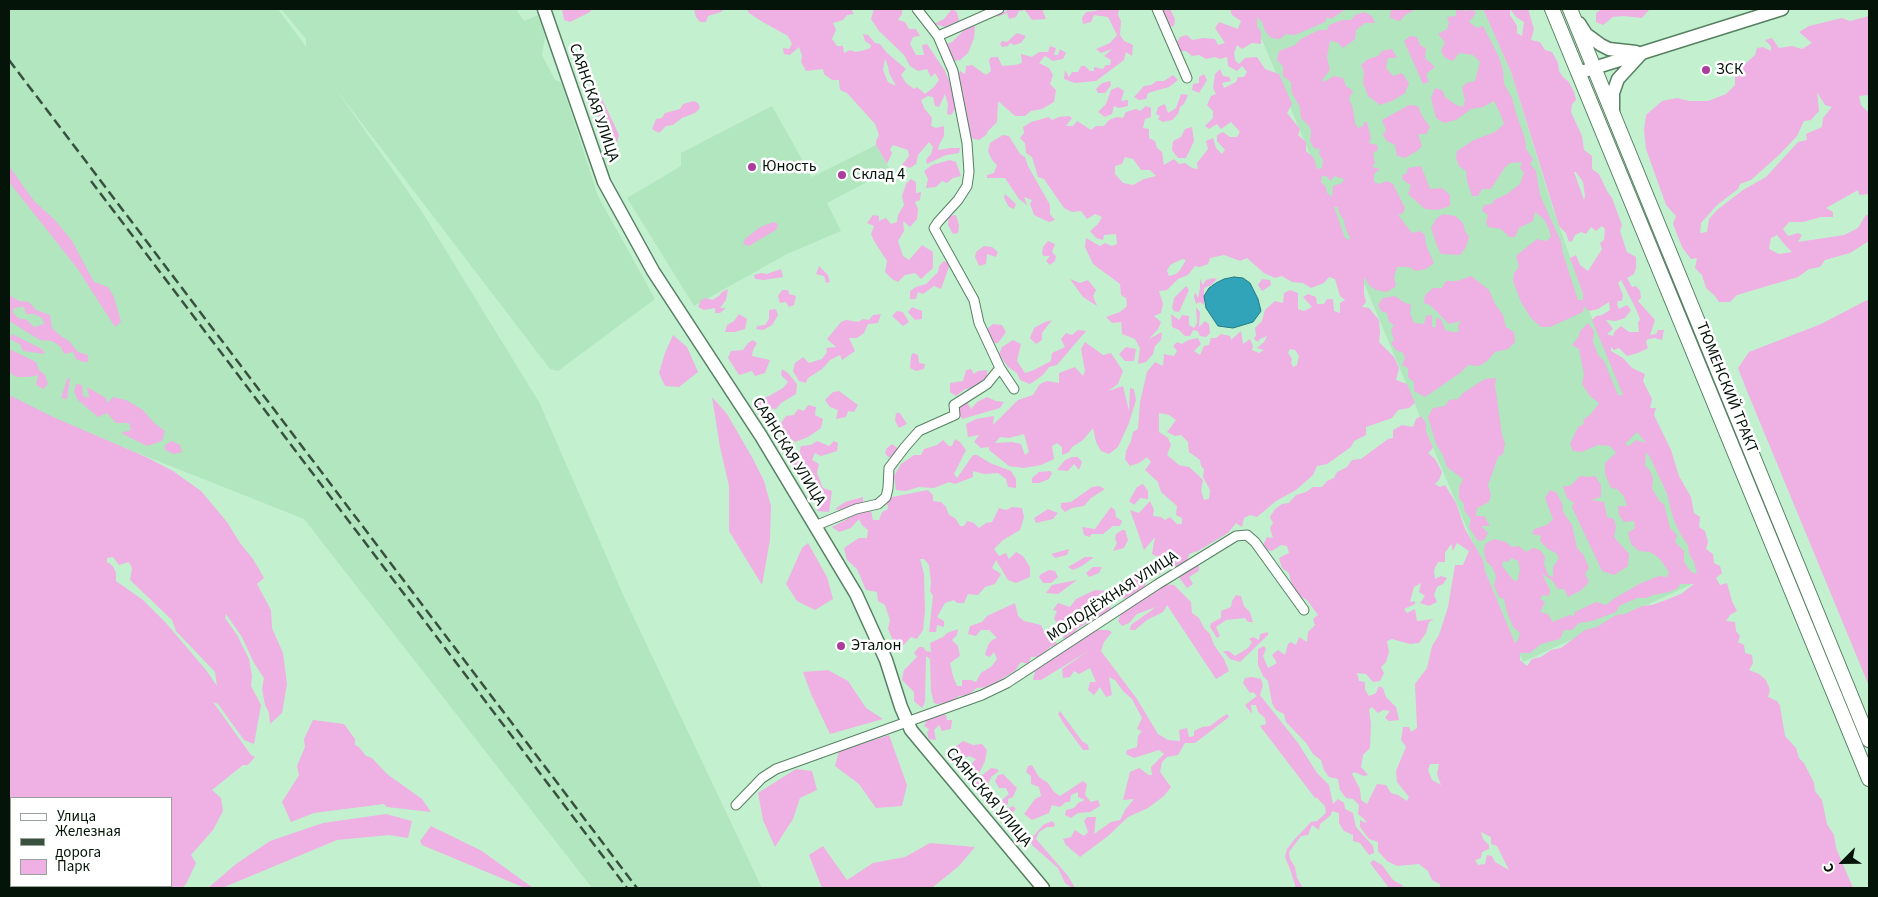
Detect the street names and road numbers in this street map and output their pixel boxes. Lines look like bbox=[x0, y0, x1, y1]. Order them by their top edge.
street label: САЯНСКАЯ УЛИЦА bbox=[564, 41, 622, 165]
street label: ТЮМЕНСКИЙ ТРАКТ bbox=[1691, 320, 1761, 456]
street label: САЯНСКАЯ УЛИЦА bbox=[747, 394, 829, 510]
street label: МОЛОДЁЖНАЯ УЛИЦА bbox=[1044, 547, 1182, 647]
street label: САЯНСКАЯ УЛИЦА bbox=[941, 744, 1035, 852]

